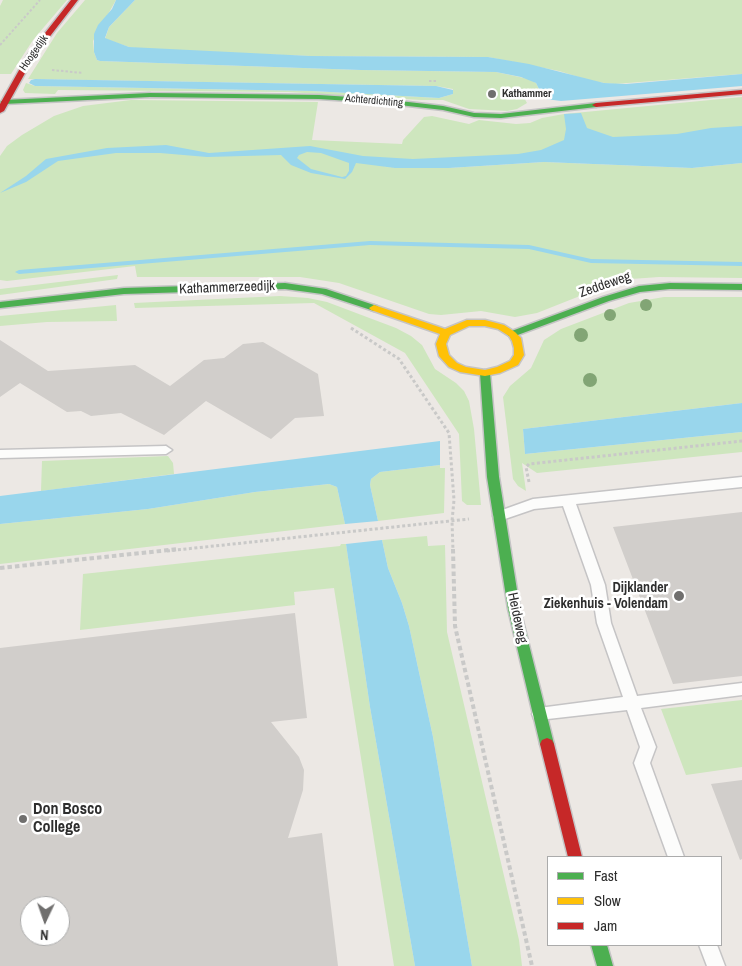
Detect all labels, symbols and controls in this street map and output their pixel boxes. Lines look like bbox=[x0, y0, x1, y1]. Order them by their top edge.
street label: Hoogedijk bbox=[17, 33, 51, 73]
place label: Kathammer bbox=[502, 87, 552, 101]
marker: Kathammer bbox=[486, 88, 498, 100]
street label: Achterdichting bbox=[344, 92, 404, 110]
street label: Zeddeweg bbox=[577, 268, 633, 302]
street label: Kathammerzeedijk bbox=[179, 278, 275, 298]
place label: Dijklander Ziekenhuis - Volendam bbox=[544, 580, 668, 612]
marker: Dijklander Ziekenhuis - Volendam bbox=[672, 589, 686, 603]
street label: Heideweg bbox=[503, 591, 531, 645]
place label: Don Bosco College bbox=[33, 800, 102, 838]
marker: Don Bosco College bbox=[17, 813, 29, 825]
legend bbox=[547, 856, 722, 946]
text: Fast bbox=[594, 865, 617, 886]
text: Slow bbox=[594, 890, 621, 911]
north arrow bbox=[20, 896, 70, 946]
text: Jam bbox=[594, 915, 617, 936]
text: N bbox=[40, 926, 49, 944]

